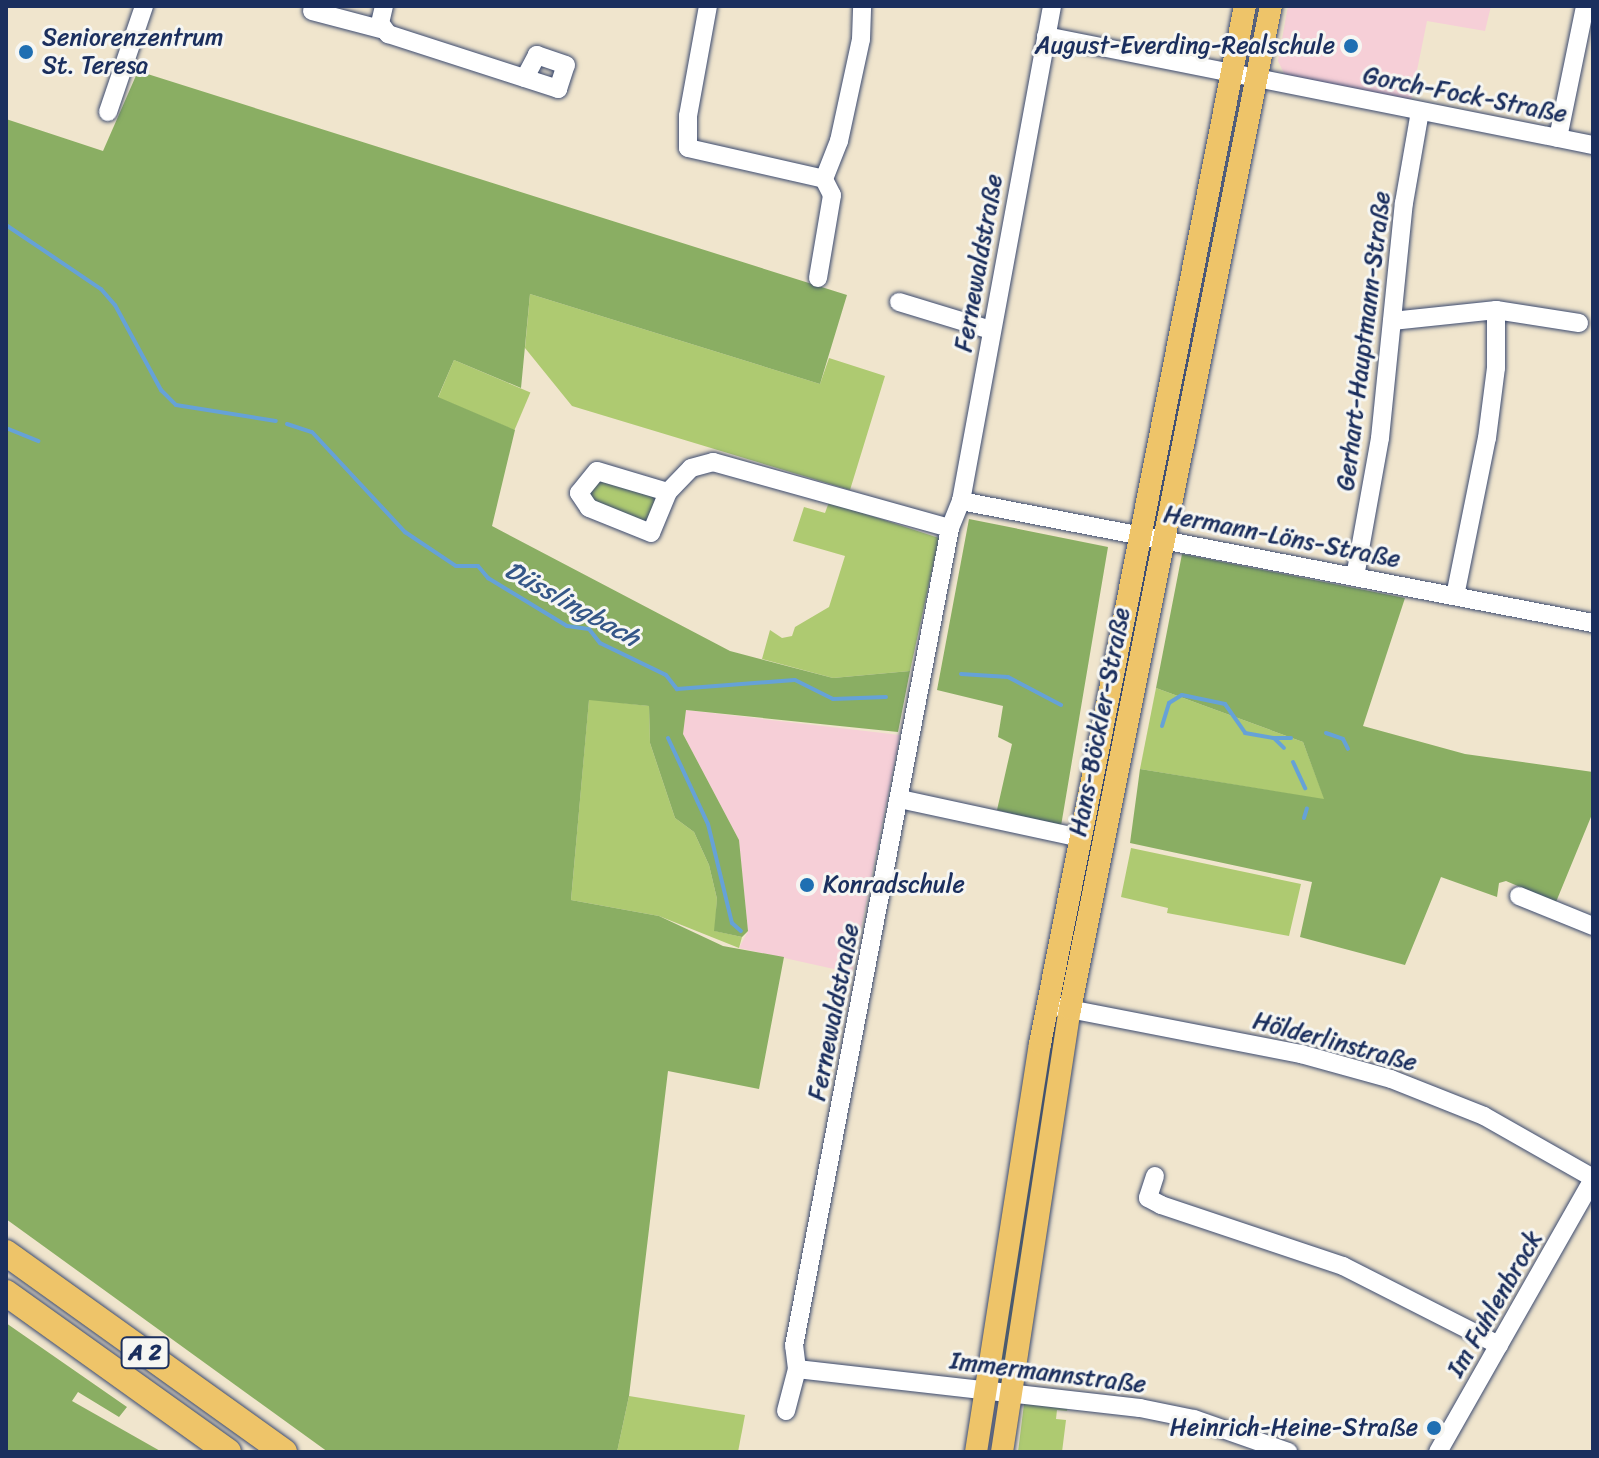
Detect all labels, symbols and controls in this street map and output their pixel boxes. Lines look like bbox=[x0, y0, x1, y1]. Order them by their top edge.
place label: Seniorenzentrum St. Teresa bbox=[42, 24, 224, 80]
place label: August-Everding-Realschule bbox=[1035, 32, 1335, 60]
marker: August-Everding-Realschule bbox=[1342, 37, 1360, 55]
marker: Seniorenzentrum St. Teresa bbox=[17, 43, 35, 61]
street label: Gorch-Fock-Straße bbox=[1361, 61, 1569, 129]
street label: Fernewaldstraße bbox=[949, 172, 1009, 354]
street label: Gerhart-Hauptmann-Straße bbox=[1331, 190, 1397, 492]
street label: Hermann-Löns-Straße bbox=[1161, 500, 1403, 574]
water label: Düsslingbach bbox=[499, 554, 645, 654]
street label: Hans-Böckler-Straße bbox=[1064, 605, 1136, 839]
place label: Konradschule bbox=[823, 871, 965, 899]
marker: Konradschule bbox=[798, 876, 816, 894]
street label: Fernewaldstraße bbox=[803, 921, 865, 1103]
street label: Hölderlinstraße bbox=[1250, 1006, 1420, 1078]
street label: Im Fuhlenbrock bbox=[1441, 1226, 1549, 1382]
road number: A 2 bbox=[119, 1335, 171, 1371]
street label: Immermannstraße bbox=[948, 1347, 1148, 1399]
place label: Heinrich-Heine-Straße bbox=[1170, 1414, 1418, 1442]
marker: Heinrich-Heine-Straße bbox=[1425, 1419, 1443, 1437]

